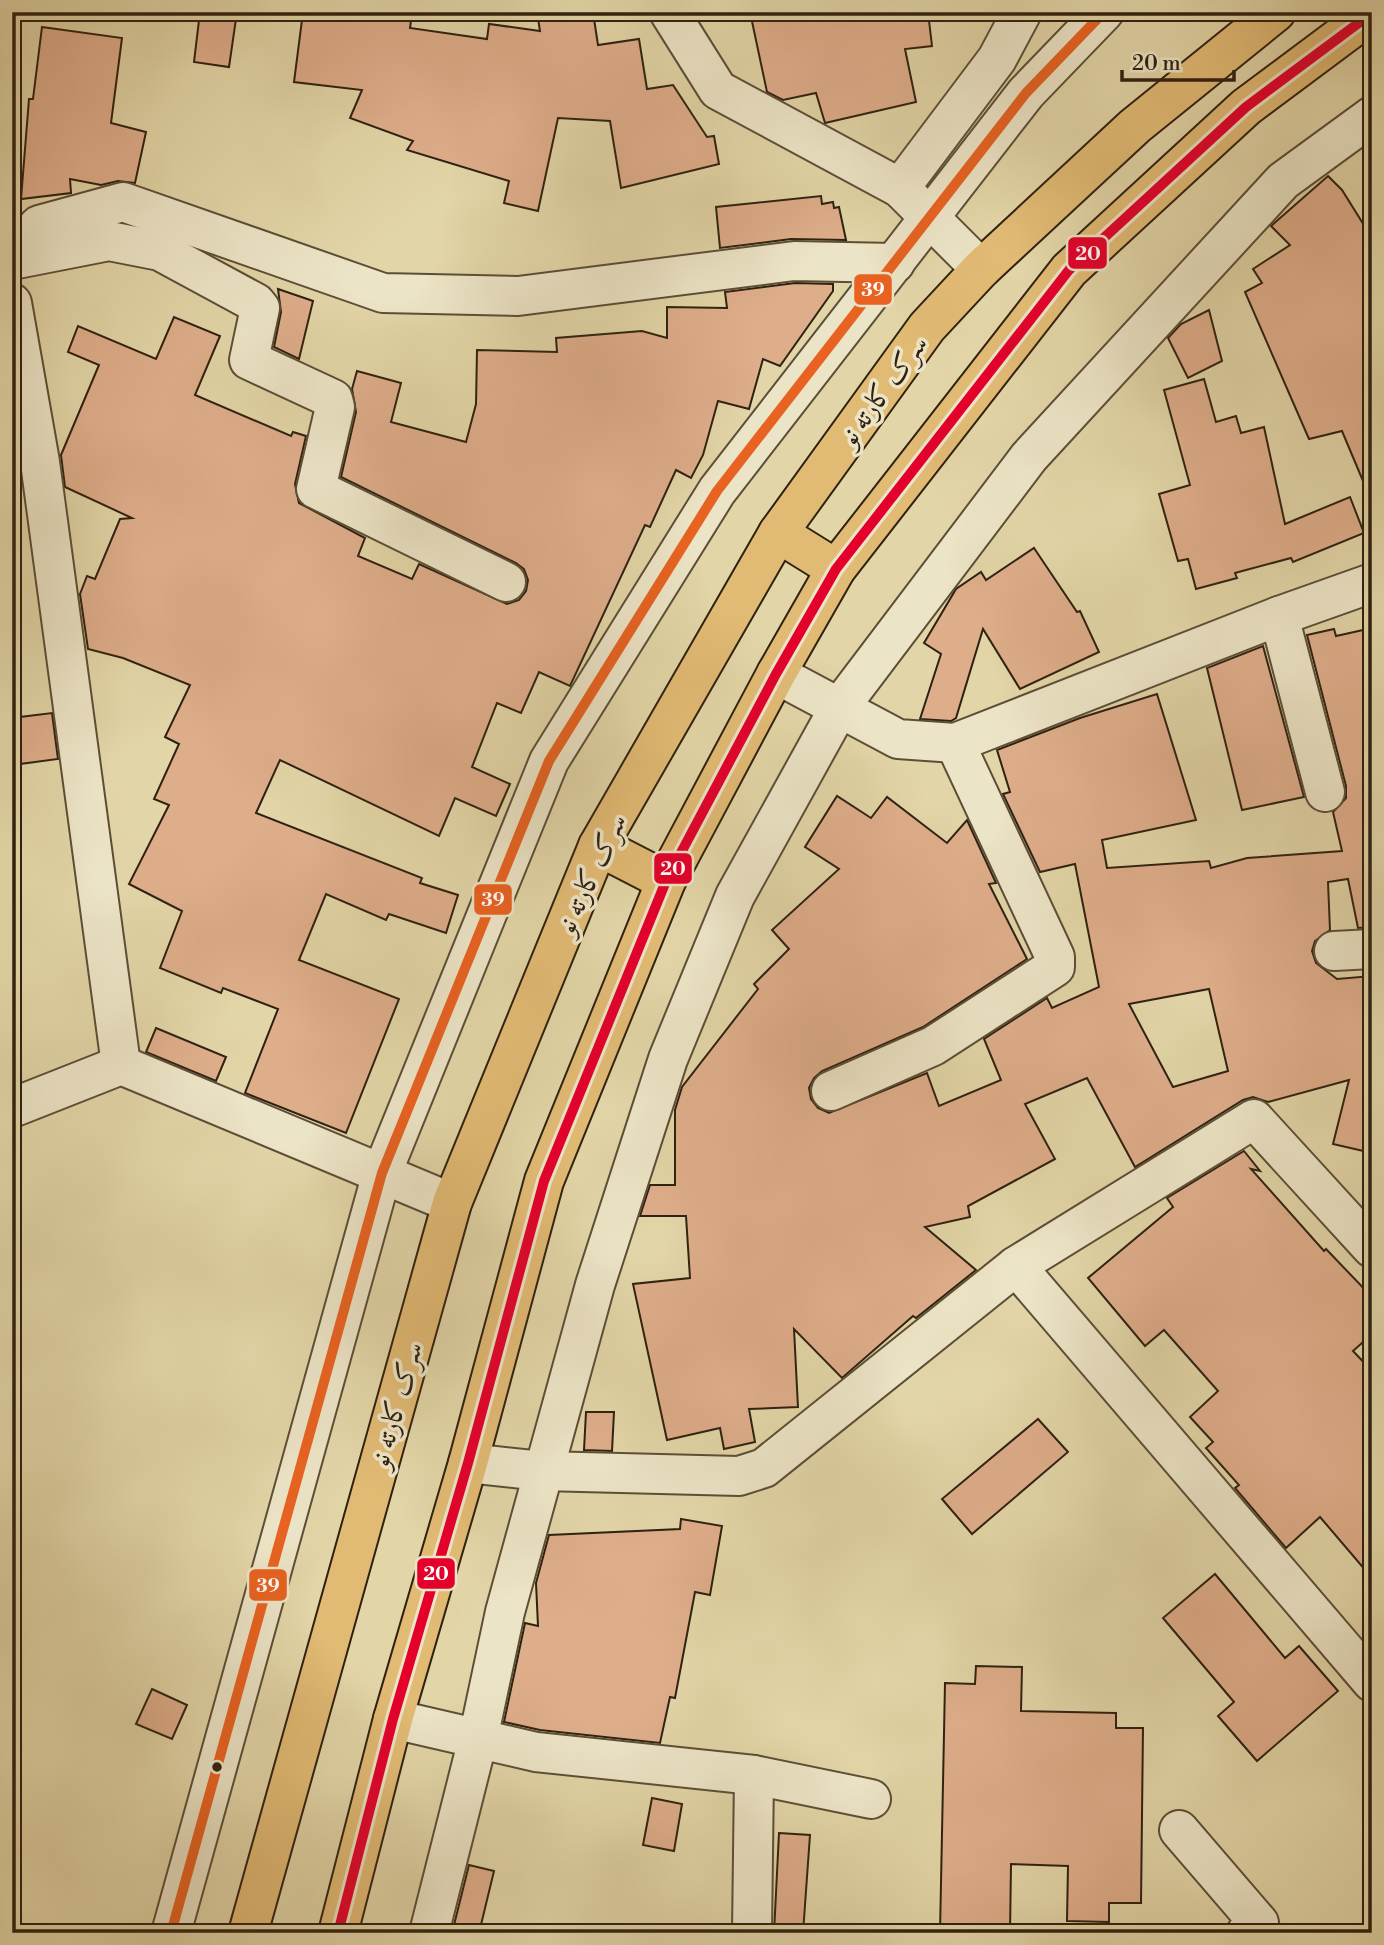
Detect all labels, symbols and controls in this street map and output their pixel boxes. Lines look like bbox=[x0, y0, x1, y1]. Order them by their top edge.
scale bar bbox=[1122, 38, 1234, 82]
text: 20 m bbox=[1132, 51, 1181, 77]
line badge: 20 bbox=[1067, 236, 1108, 270]
text: 20 bbox=[1075, 242, 1101, 266]
line badge: 39 bbox=[853, 273, 893, 306]
text: 39 bbox=[861, 278, 885, 302]
street label: سرک کارته نو bbox=[829, 328, 936, 456]
street label: سرک کارته نو bbox=[547, 808, 635, 944]
line badge: 20 bbox=[653, 852, 693, 885]
text: 20 bbox=[660, 857, 686, 881]
line badge: 39 bbox=[473, 883, 513, 916]
text: 39 bbox=[481, 888, 505, 912]
street label: سرک کارته نو bbox=[361, 1338, 431, 1476]
line badge: 20 bbox=[416, 1557, 456, 1590]
text: 20 bbox=[423, 1562, 449, 1586]
line badge: 39 bbox=[248, 1568, 288, 1602]
text: 39 bbox=[256, 1574, 280, 1598]
unlabelled marker bbox=[210, 1760, 224, 1774]

